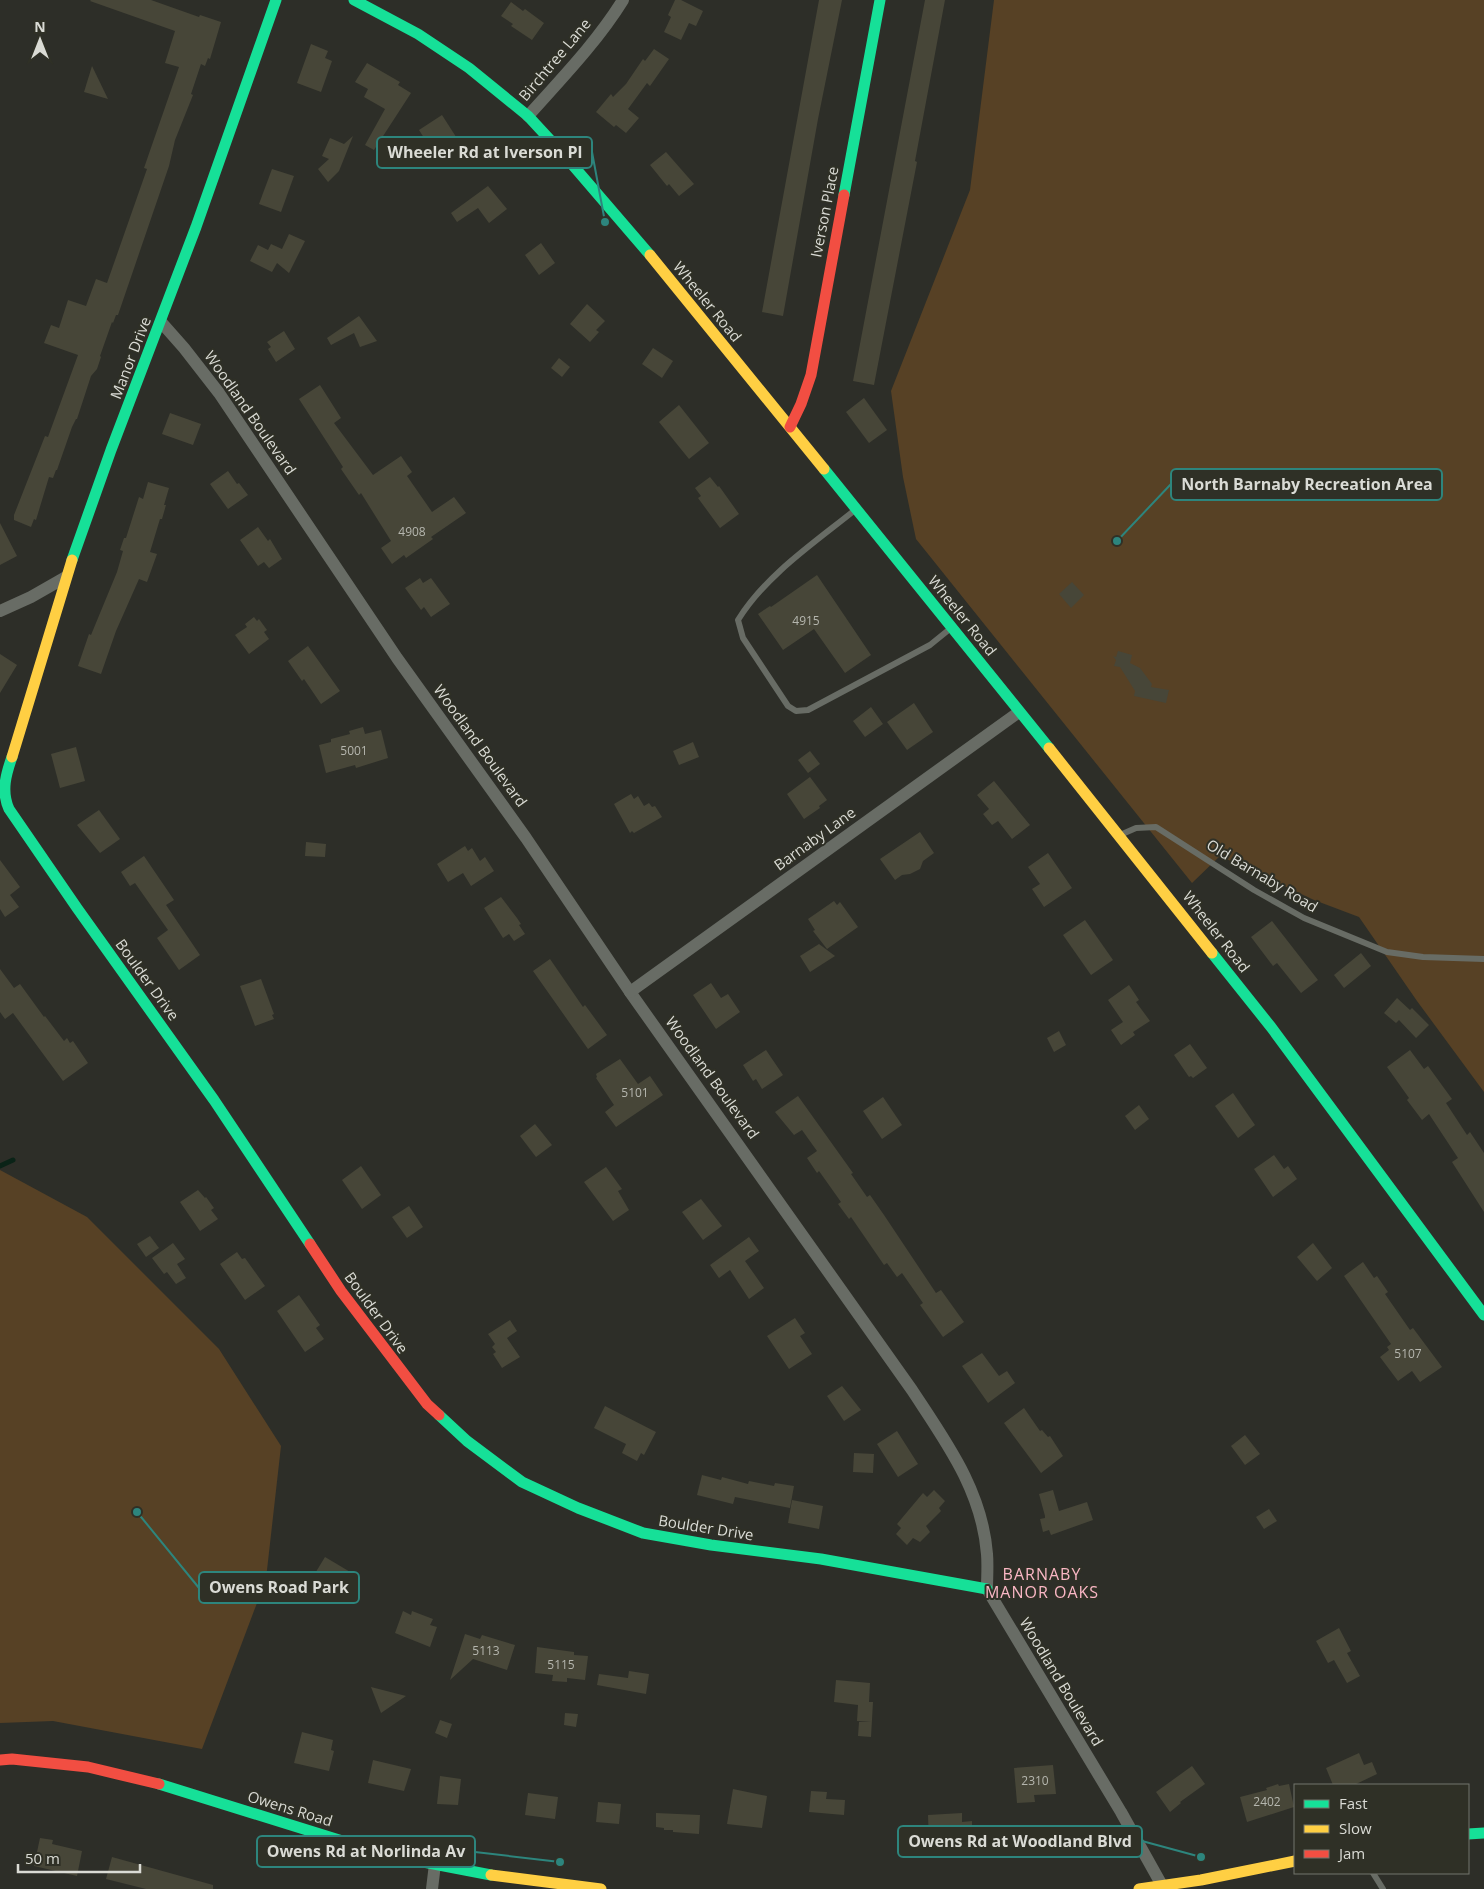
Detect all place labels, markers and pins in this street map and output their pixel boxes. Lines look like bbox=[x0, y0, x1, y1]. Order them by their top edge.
callout: Wheeler Rd at Iverson Pl bbox=[377, 137, 592, 168]
callout: North Barnaby Recreation Area bbox=[1171, 469, 1442, 500]
callout: Owens Road Park bbox=[199, 1572, 359, 1603]
callout: Owens Rd at Woodland Blvd bbox=[898, 1826, 1142, 1857]
callout: Owens Rd at Norlinda Av bbox=[257, 1836, 475, 1867]

